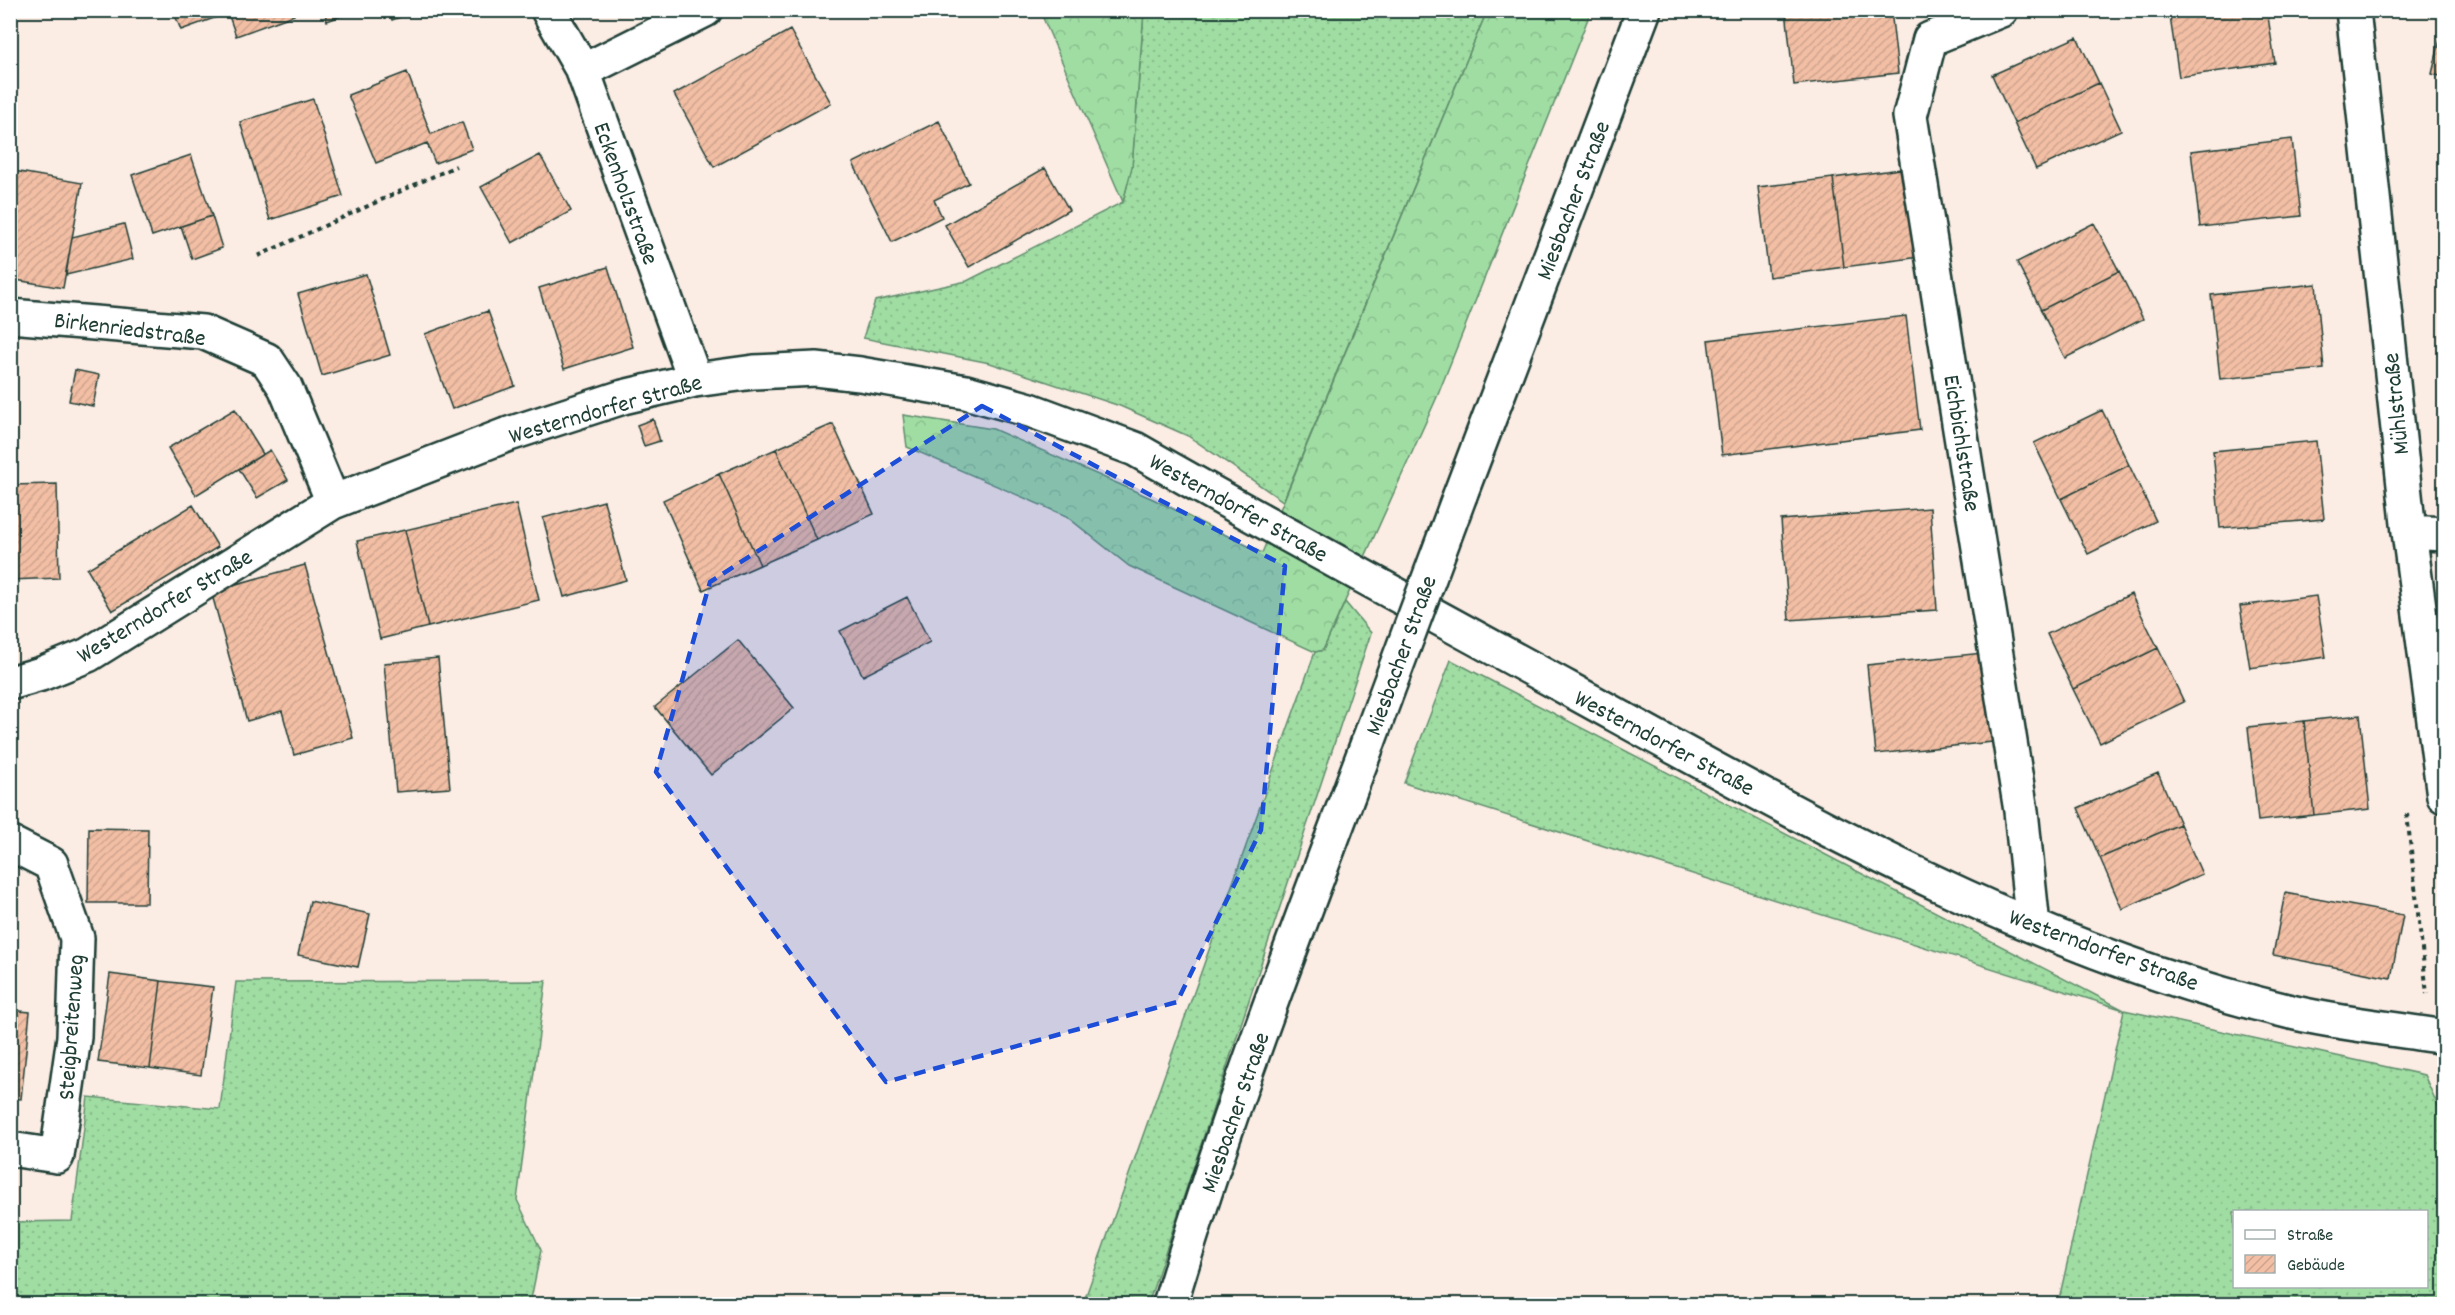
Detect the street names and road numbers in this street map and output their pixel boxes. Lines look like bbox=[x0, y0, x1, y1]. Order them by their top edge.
street label: Miesbacher Straße bbox=[1529, 117, 1621, 286]
street label: Eckenholzstraße bbox=[583, 118, 666, 270]
street label: Birkenriedstraße bbox=[52, 305, 207, 357]
street label: Mühlstraße bbox=[2376, 351, 2420, 456]
street label: Westerndorfer Straße bbox=[505, 367, 706, 455]
street label: Eichbichlstraße bbox=[1932, 373, 1988, 514]
street label: Westerndorfer Straße bbox=[1142, 446, 1333, 573]
street label: Westerndorfer Straße bbox=[71, 542, 260, 674]
street label: Miesbacher Straße bbox=[1358, 571, 1448, 741]
street label: Westerndorfer Straße bbox=[1567, 683, 1760, 807]
street label: Westerndorfer Straße bbox=[2003, 902, 2203, 1002]
street label: Steigbreitenweg bbox=[51, 953, 95, 1101]
street label: Miesbacher Straße bbox=[1193, 1028, 1280, 1198]

